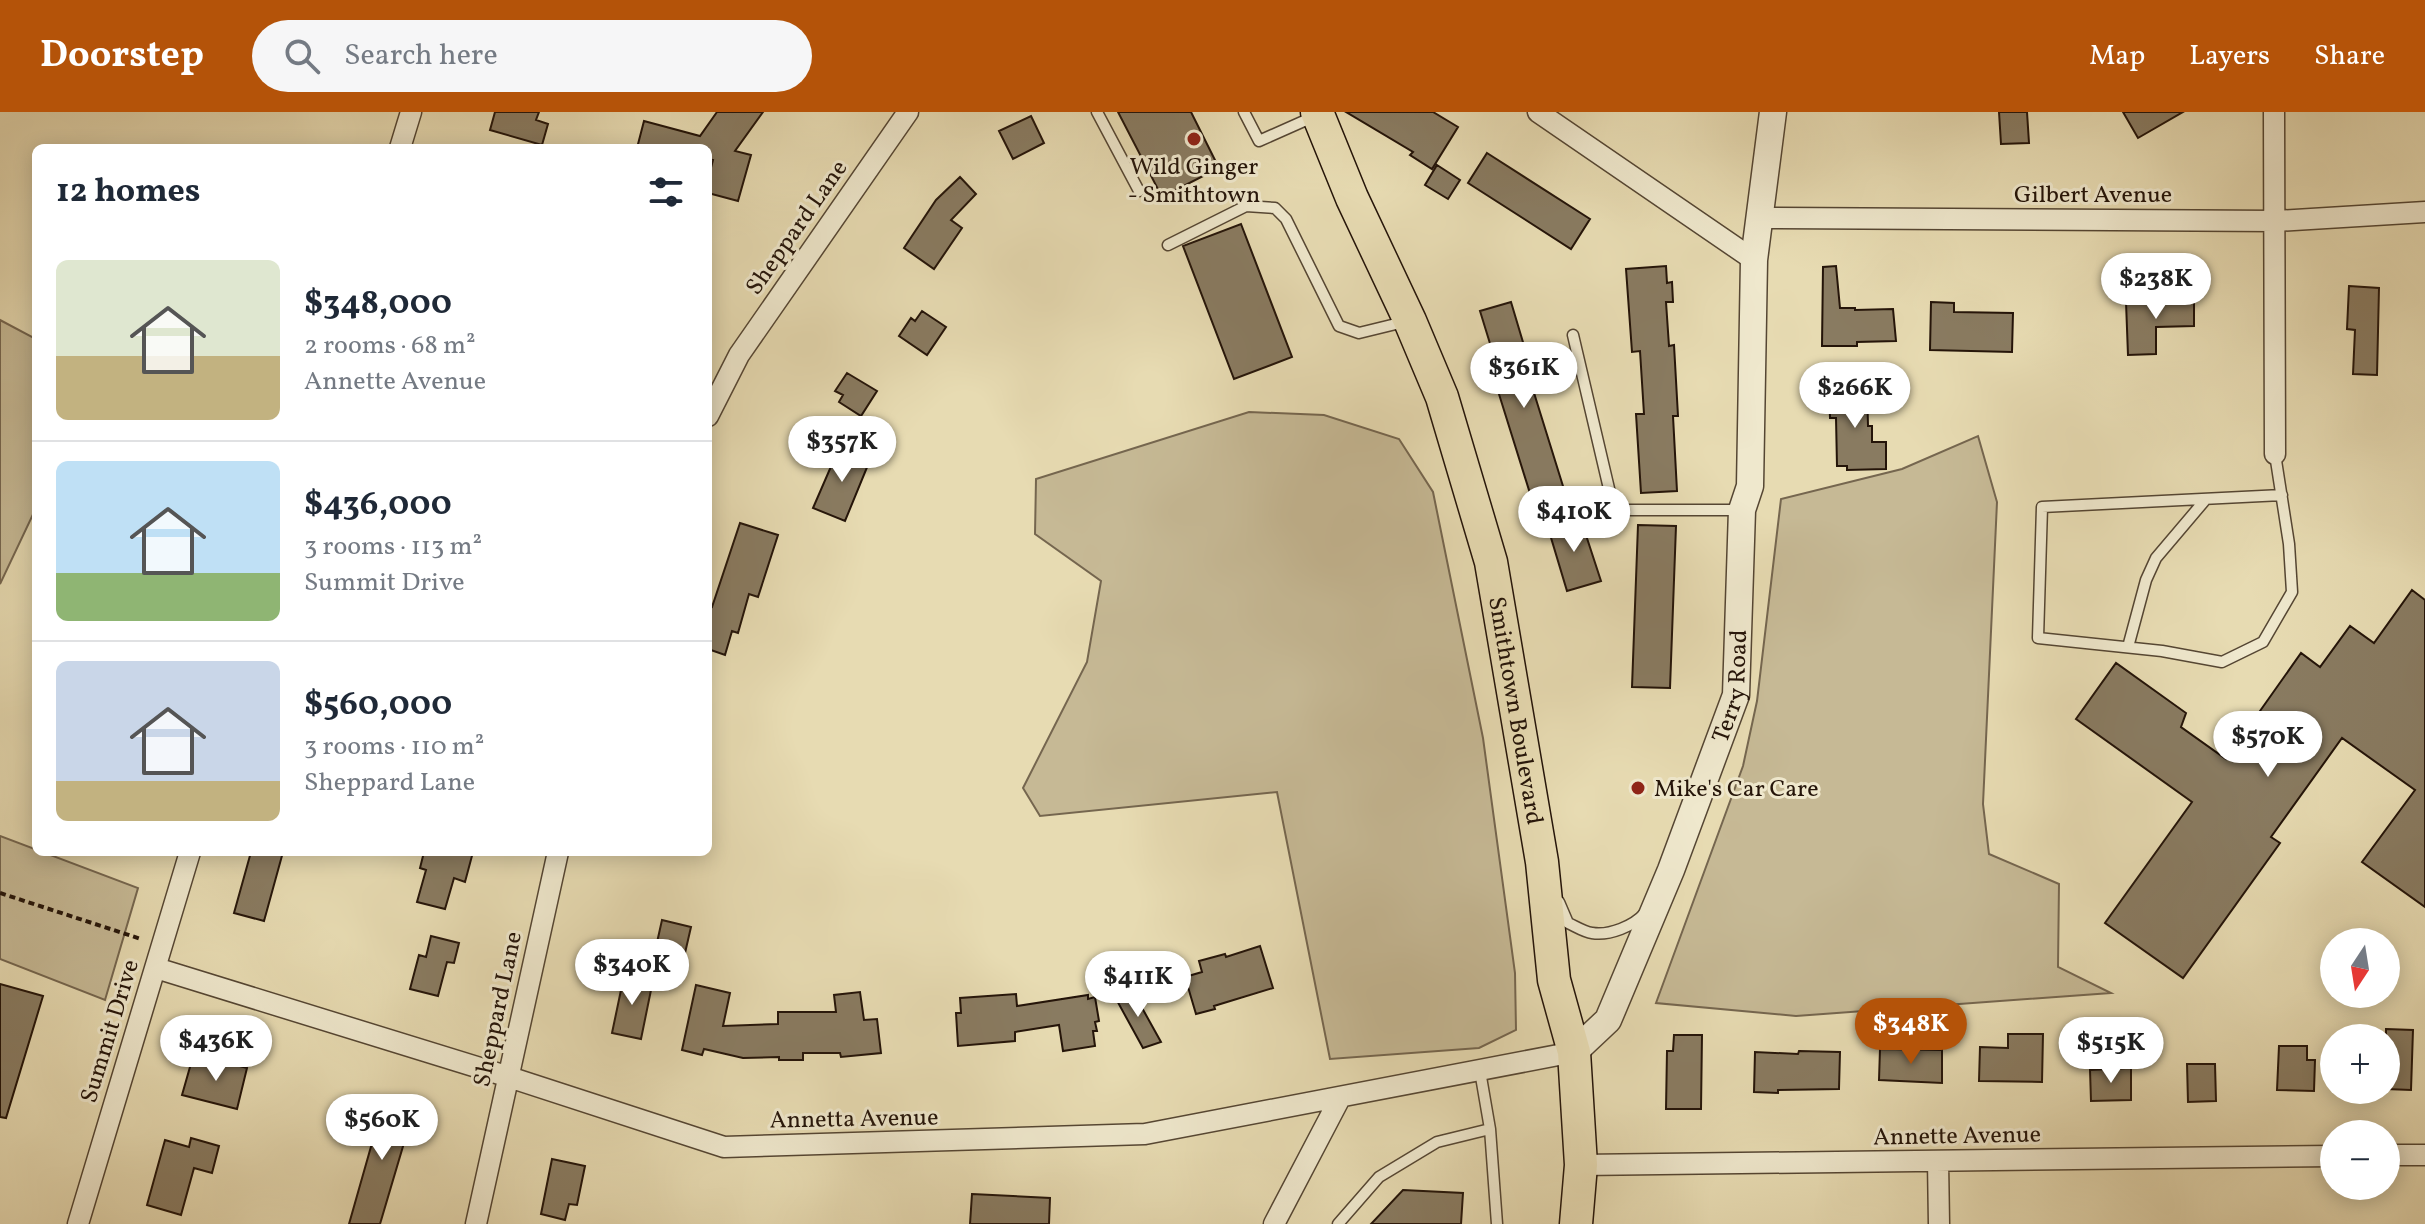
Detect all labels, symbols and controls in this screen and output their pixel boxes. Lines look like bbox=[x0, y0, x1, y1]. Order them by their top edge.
search box bbox=[252, 20, 812, 92]
text: Doorstep bbox=[40, 30, 204, 83]
icon: search bbox=[280, 34, 324, 78]
text: Search here bbox=[344, 35, 498, 77]
text: Map bbox=[2089, 37, 2145, 76]
text: Layers bbox=[2189, 37, 2270, 76]
text: Share bbox=[2314, 37, 2385, 76]
marker: Wild Ginger - Smithtown bbox=[1185, 130, 1203, 148]
place label: Wild Ginger - Smithtown bbox=[1128, 151, 1260, 213]
street label: Sheppard Lane bbox=[738, 154, 857, 303]
text: 12 homes bbox=[56, 169, 200, 216]
icon: filters bbox=[644, 170, 688, 214]
street label: Gilbert Avenue bbox=[2014, 179, 2172, 213]
pin: $238K bbox=[2100, 253, 2212, 321]
text: $238K bbox=[2119, 261, 2193, 297]
text: $348,000 bbox=[304, 281, 452, 328]
icon: home bbox=[120, 292, 216, 388]
text: 2 rooms · 68 m² bbox=[304, 328, 476, 364]
pin: $361K bbox=[1468, 342, 1580, 410]
text: $361K bbox=[1488, 350, 1560, 386]
pin: $266K bbox=[1799, 362, 1911, 430]
text: Annette Avenue bbox=[304, 364, 486, 400]
text: $266K bbox=[1817, 370, 1893, 406]
pin: $357K bbox=[786, 416, 898, 484]
text: $357K bbox=[806, 424, 878, 460]
text: $436,000 bbox=[304, 482, 452, 529]
pin: $410K bbox=[1518, 486, 1630, 554]
icon: home bbox=[120, 493, 216, 589]
text: $410K bbox=[1536, 494, 1612, 530]
text: 3 rooms · 113 m² bbox=[304, 529, 482, 565]
text: Summit Drive bbox=[304, 565, 465, 601]
street label: Smithtown Boulevard bbox=[1478, 594, 1550, 827]
street label: Terry Road bbox=[1705, 629, 1757, 748]
text: $560,000 bbox=[304, 682, 452, 729]
icon: home bbox=[120, 693, 216, 789]
pin: $570K bbox=[2212, 711, 2324, 779]
text: $570K bbox=[2231, 719, 2305, 755]
text: 3 rooms · 110 m² bbox=[304, 729, 484, 765]
text: Sheppard Lane bbox=[304, 765, 475, 801]
place label: Mike's Car Care bbox=[1654, 773, 1819, 807]
marker: Mike's Car Care bbox=[1629, 779, 1647, 797]
north arrow bbox=[2320, 928, 2400, 1008]
map controls bbox=[2320, 928, 2400, 1200]
street label: Sheppard Lane bbox=[466, 929, 532, 1090]
pin: $340K bbox=[576, 939, 688, 1007]
text: $340K bbox=[593, 947, 671, 983]
pin: $411K bbox=[1082, 951, 1194, 1019]
street label: Summit Drive bbox=[73, 956, 149, 1107]
text: $411K bbox=[1103, 959, 1173, 995]
pin: $348K bbox=[1855, 998, 1967, 1066]
text: $348K bbox=[1873, 1006, 1949, 1042]
pin: $436K bbox=[160, 1015, 272, 1083]
pin: $515K bbox=[2055, 1017, 2167, 1085]
text: $436K bbox=[178, 1023, 254, 1059]
button: + bbox=[2320, 1024, 2400, 1104]
text: $515K bbox=[2077, 1025, 2145, 1061]
pin: $560K bbox=[326, 1094, 438, 1162]
text: $560K bbox=[344, 1102, 420, 1138]
street label: Annetta Avenue bbox=[769, 1102, 939, 1138]
street label: Annette Avenue bbox=[1873, 1119, 2041, 1155]
button: − bbox=[2320, 1120, 2400, 1200]

